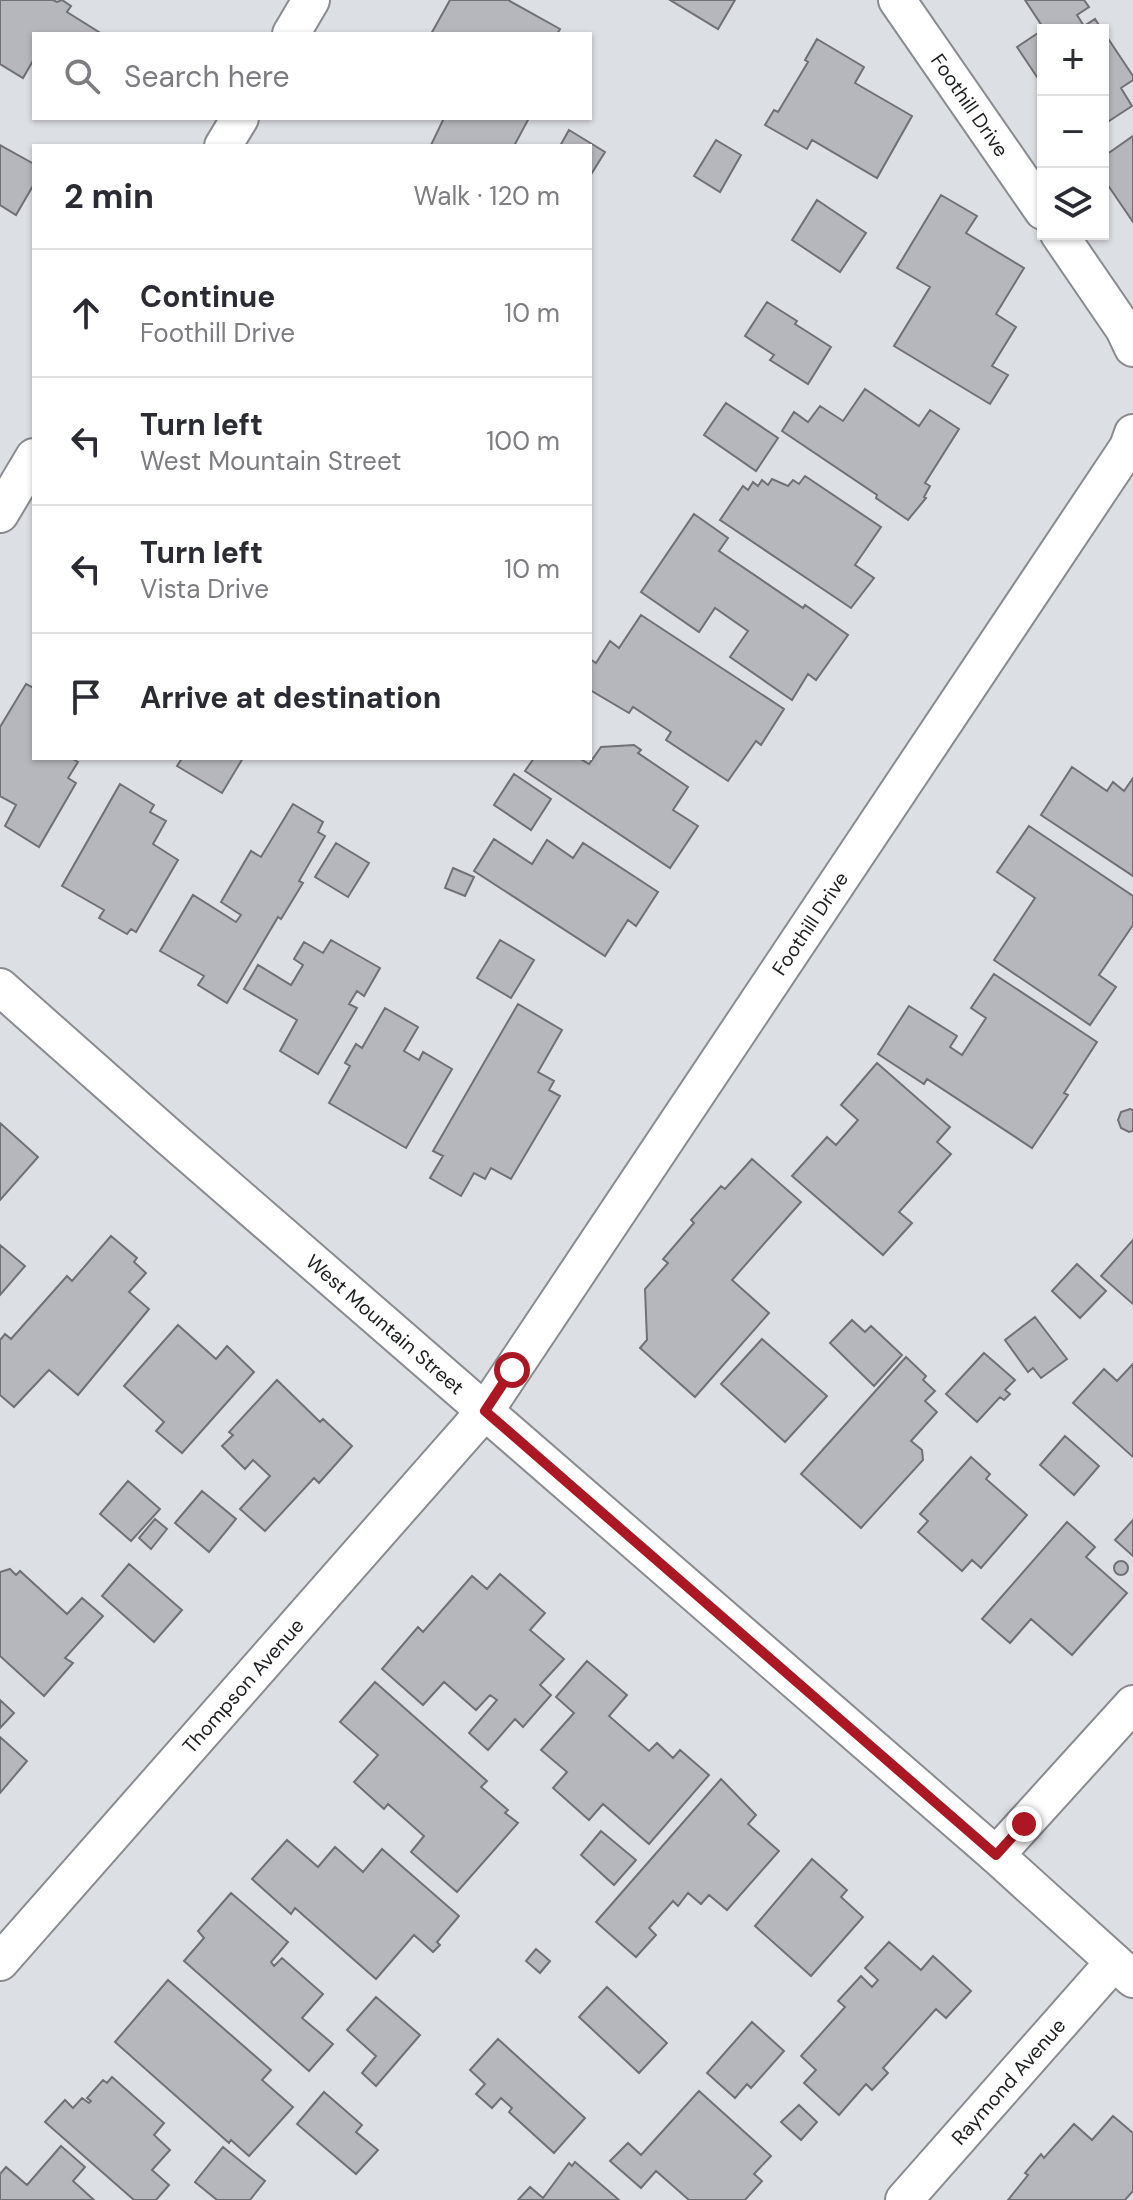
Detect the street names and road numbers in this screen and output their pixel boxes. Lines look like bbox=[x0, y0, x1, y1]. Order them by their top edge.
street label: Foothill Drive bbox=[925, 49, 1015, 162]
street label: Foothill Drive bbox=[766, 867, 854, 980]
street label: West Mountain Street bbox=[301, 1249, 470, 1400]
street label: Thompson Avenue bbox=[177, 1613, 310, 1759]
street label: Raymond Avenue bbox=[946, 2013, 1071, 2150]

